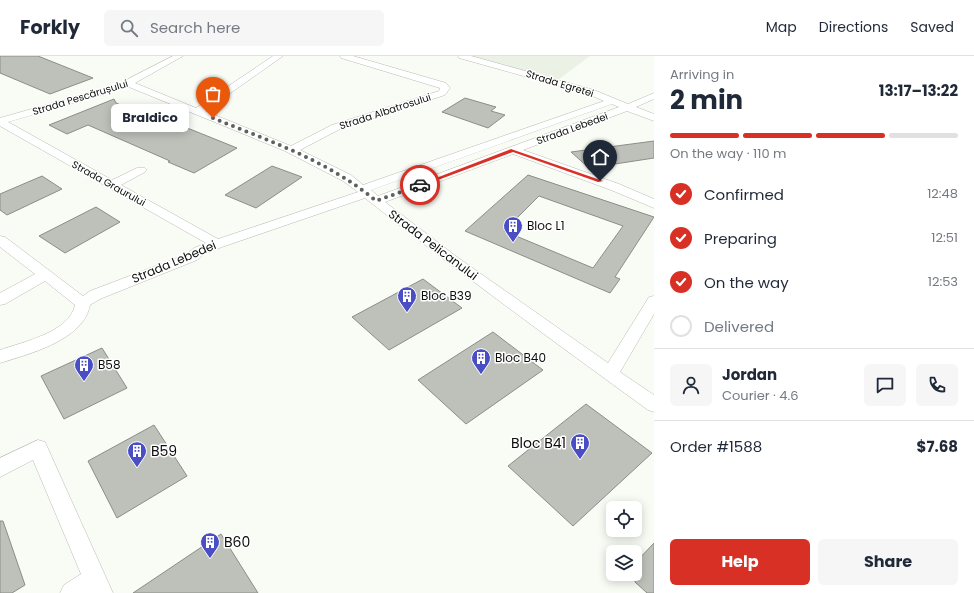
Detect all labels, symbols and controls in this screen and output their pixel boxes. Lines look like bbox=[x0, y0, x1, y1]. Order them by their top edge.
search box bbox=[104, 10, 384, 46]
text: Forkly bbox=[20, 14, 80, 41]
icon: search bbox=[118, 17, 140, 39]
text: Search here bbox=[150, 17, 240, 38]
text: Map bbox=[766, 17, 797, 37]
text: Directions bbox=[819, 17, 888, 37]
text: Saved bbox=[910, 17, 954, 37]
text: Arriving in bbox=[670, 65, 734, 84]
street label: Strada Egretei bbox=[524, 66, 596, 101]
street label: Strada Pescărușului bbox=[30, 76, 130, 119]
pin bbox=[196, 77, 230, 118]
text: 13:17–13:22 bbox=[879, 80, 958, 101]
text: 2 min bbox=[670, 82, 743, 118]
icon: bag bbox=[202, 83, 224, 105]
street label: Strada Albatrosului bbox=[337, 90, 433, 133]
callout: Braldico bbox=[111, 104, 189, 132]
text: Braldico bbox=[122, 108, 178, 127]
street label: Strada Lebedei bbox=[534, 109, 610, 148]
pin bbox=[583, 140, 617, 181]
text: On the way · 110 m bbox=[670, 144, 786, 163]
icon: home bbox=[589, 146, 611, 168]
street label: Strada Graurului bbox=[69, 157, 148, 210]
courier bbox=[400, 165, 440, 205]
icon: car bbox=[409, 174, 431, 196]
icon: check bbox=[670, 183, 692, 205]
text: Confirmed bbox=[704, 184, 784, 205]
text: 12:48 bbox=[927, 184, 958, 203]
street label: Strada Pelicanului bbox=[385, 205, 482, 284]
building icon: Bloc L1 bbox=[502, 215, 524, 243]
place label: Bloc L1 bbox=[527, 217, 565, 234]
icon: check bbox=[670, 227, 692, 249]
text: Preparing bbox=[704, 228, 777, 249]
text: 12:51 bbox=[931, 228, 958, 247]
street label: Strada Lebedei bbox=[129, 236, 219, 287]
icon: check bbox=[670, 271, 692, 293]
text: On the way bbox=[704, 272, 789, 293]
text: 12:53 bbox=[928, 272, 958, 291]
building icon: Bloc B39 bbox=[396, 285, 418, 313]
place label: Bloc B39 bbox=[421, 287, 471, 304]
text: Delivered bbox=[704, 316, 774, 337]
building icon: Bloc B40 bbox=[470, 347, 492, 375]
place label: Bloc B40 bbox=[495, 349, 546, 366]
building icon: B58 bbox=[73, 354, 95, 382]
place label: B58 bbox=[98, 356, 120, 373]
button: person bbox=[670, 364, 712, 406]
text: Jordan bbox=[722, 364, 777, 385]
button: chat bbox=[864, 364, 906, 406]
button: phone bbox=[916, 364, 958, 406]
text: Courier · 4.6 bbox=[722, 386, 799, 405]
building icon: Bloc B41 bbox=[569, 432, 591, 460]
place label: Bloc B41 bbox=[511, 433, 566, 453]
text: Order #1588 bbox=[670, 436, 762, 457]
text: $7.68 bbox=[917, 436, 958, 457]
building icon: B59 bbox=[126, 440, 148, 468]
place label: B59 bbox=[151, 441, 177, 461]
map controls bbox=[606, 501, 642, 581]
button: locate bbox=[606, 501, 642, 537]
building icon: B60 bbox=[199, 531, 221, 559]
place label: B60 bbox=[224, 532, 250, 552]
button: Help bbox=[670, 539, 810, 585]
button: Share bbox=[818, 539, 958, 585]
button: layers bbox=[606, 545, 642, 581]

